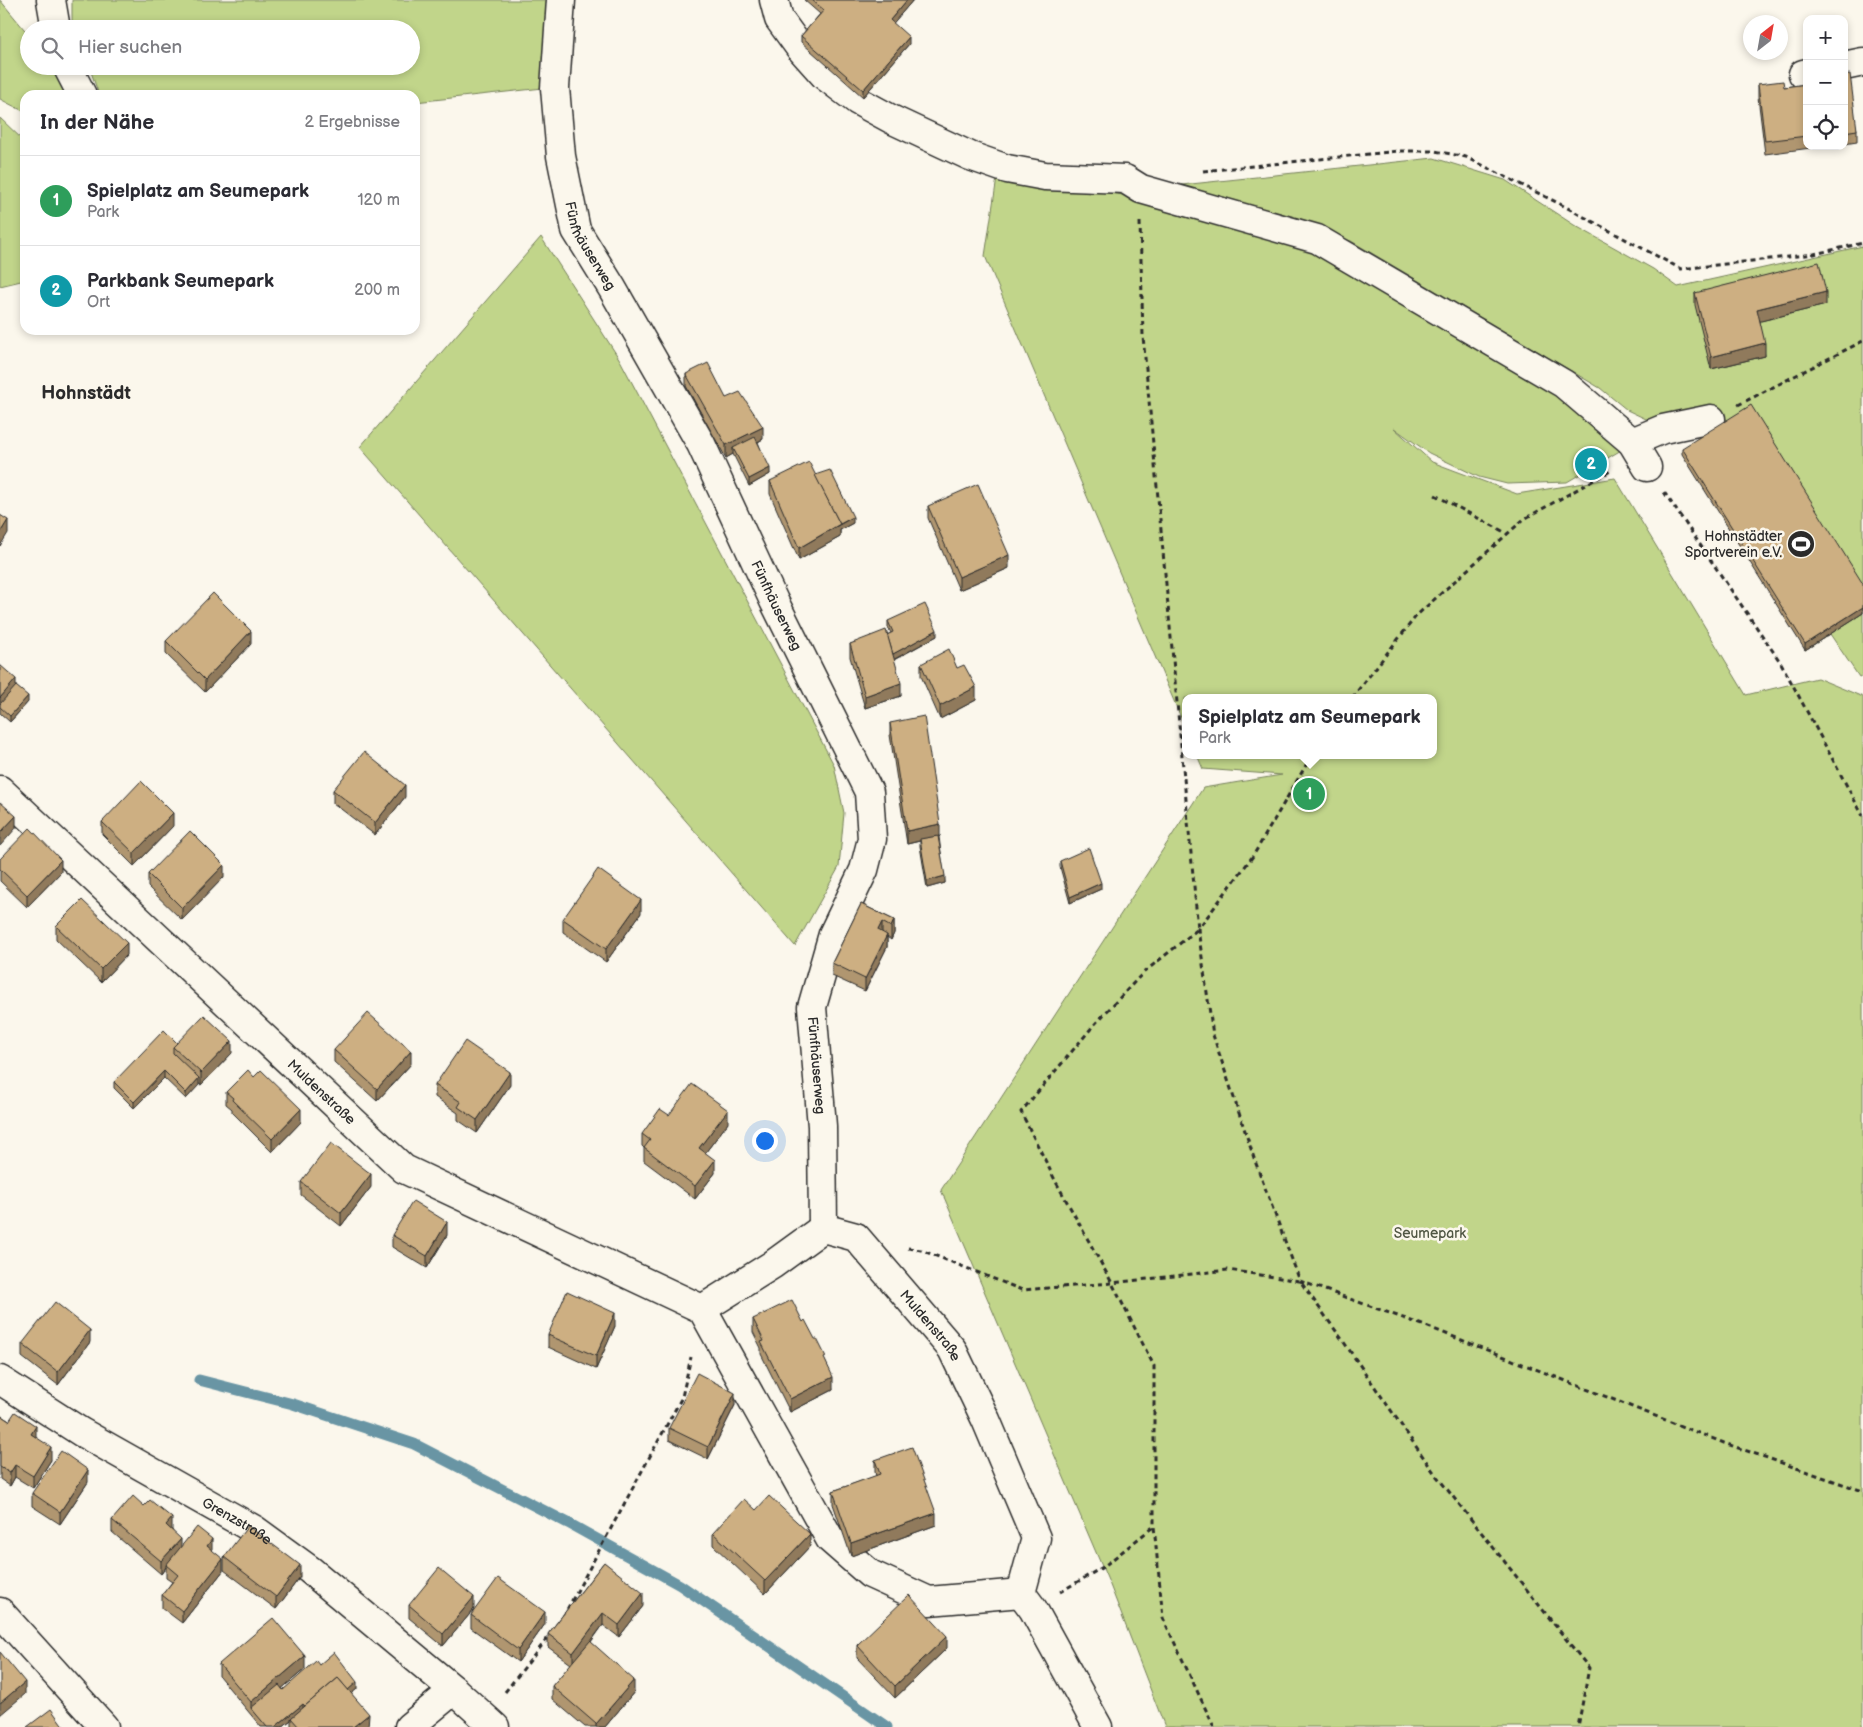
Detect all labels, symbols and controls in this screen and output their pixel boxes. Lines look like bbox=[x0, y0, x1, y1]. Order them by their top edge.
north arrow bbox=[1743, 15, 1788, 60]
map controls bbox=[1803, 15, 1848, 150]
button: + bbox=[1803, 15, 1848, 60]
search box bbox=[20, 20, 420, 75]
icon: search bbox=[38, 34, 66, 62]
text: Hier suchen bbox=[78, 36, 182, 59]
button: − bbox=[1803, 60, 1848, 105]
button: locate bbox=[1803, 105, 1848, 150]
text: In der Nähe bbox=[40, 110, 154, 135]
text: 2 Ergebnisse bbox=[304, 113, 400, 132]
text: Spielplatz am Seumepark bbox=[87, 180, 309, 203]
text: 1 bbox=[53, 191, 59, 210]
text: 120 m bbox=[357, 191, 400, 210]
street label: Fünfhäuserweg bbox=[562, 200, 620, 293]
text: Park bbox=[87, 203, 119, 222]
text: Parkbank Seumepark bbox=[87, 270, 274, 293]
text: 2 bbox=[51, 281, 61, 300]
text: 200 m bbox=[354, 281, 400, 300]
text: Ort bbox=[87, 293, 110, 312]
district label: Hohnstädt bbox=[41, 382, 131, 405]
pin: 2 bbox=[1575, 445, 1607, 483]
place label: Hohnstädter Sportverein e.V. bbox=[1685, 528, 1783, 561]
sports icon: Hohnstädter Sportverein e.V. bbox=[1786, 529, 1816, 559]
street label: Fünfhäuserweg bbox=[748, 558, 806, 653]
popup bbox=[1182, 694, 1437, 759]
text: Spielplatz am Seumepark bbox=[1199, 706, 1421, 729]
text: Park bbox=[1199, 729, 1231, 748]
pin: 1 bbox=[1293, 775, 1325, 813]
street label: Fünfhäuserweg bbox=[804, 1016, 829, 1115]
street label: Muldenstraße bbox=[284, 1056, 359, 1128]
your location bbox=[752, 1128, 778, 1154]
park label: Seumepark bbox=[1394, 1225, 1466, 1242]
street label: Muldenstraße bbox=[897, 1286, 965, 1364]
street label: Grenzstraße bbox=[199, 1494, 276, 1548]

